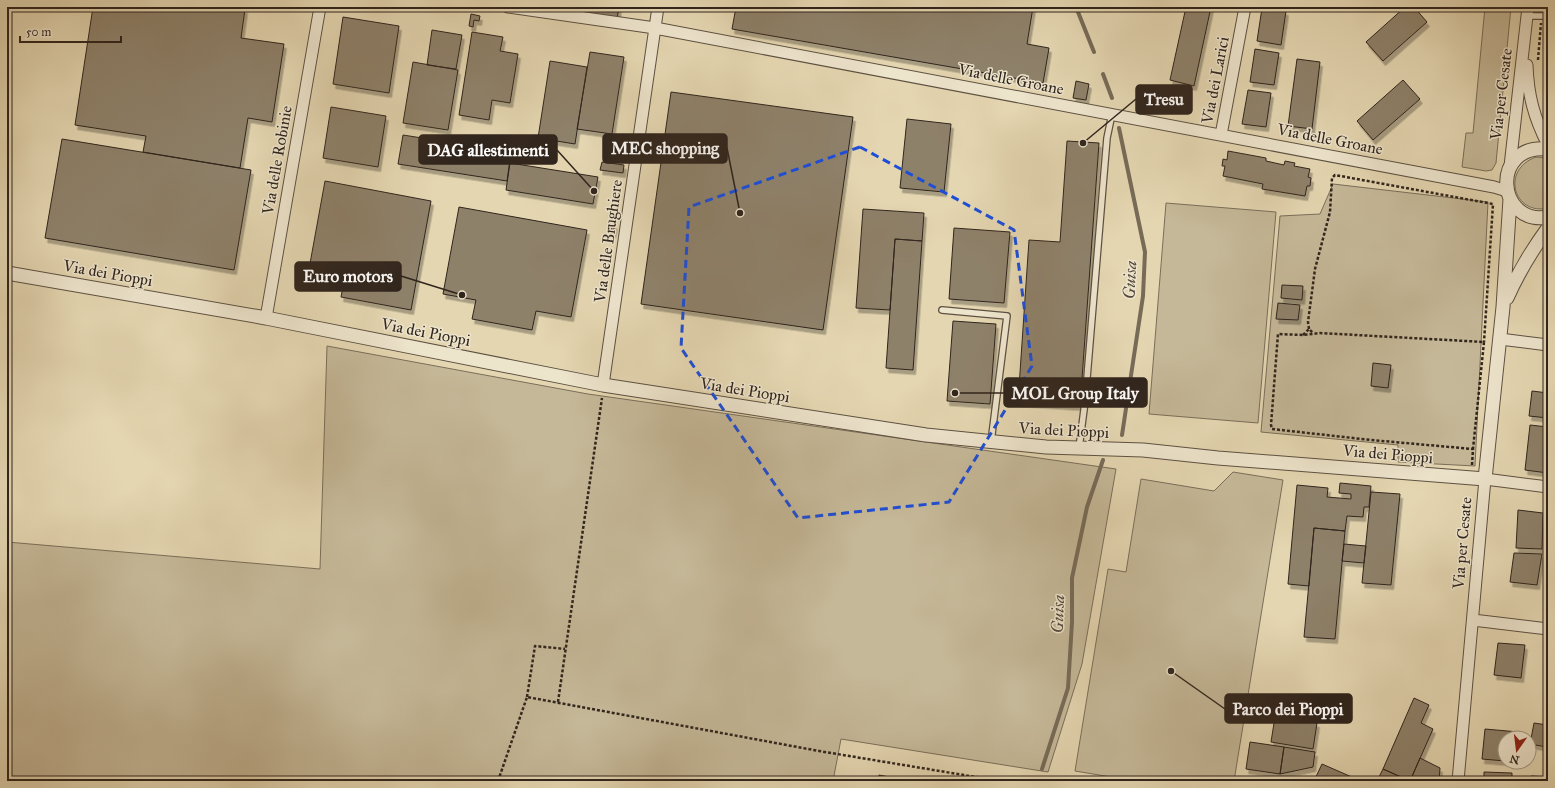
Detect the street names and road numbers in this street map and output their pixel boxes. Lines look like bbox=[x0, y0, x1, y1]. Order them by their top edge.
street label: Via dei Larici bbox=[1197, 34, 1233, 126]
street label: Via per Cesate bbox=[1486, 47, 1516, 142]
street label: Via delle Groane bbox=[956, 59, 1066, 99]
street label: Via delle Robinie bbox=[258, 104, 296, 217]
street label: Via delle Groane bbox=[1275, 119, 1385, 159]
street label: Via delle Brughiere bbox=[590, 178, 627, 305]
street label: Via dei Pioppi bbox=[61, 256, 155, 290]
street label: Via dei Pioppi bbox=[379, 314, 473, 350]
street label: Via dei Pioppi bbox=[698, 373, 792, 407]
street label: Via dei Pioppi bbox=[1017, 418, 1110, 442]
street label: Via dei Pioppi bbox=[1341, 441, 1434, 467]
street label: Via per Cesate bbox=[1448, 496, 1476, 591]

